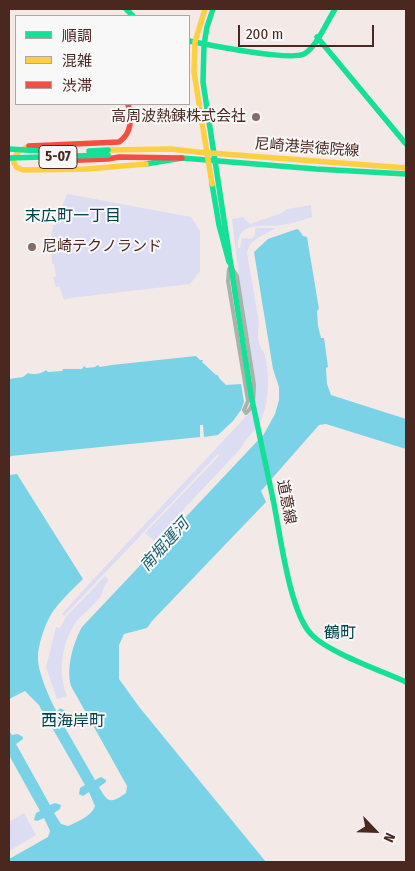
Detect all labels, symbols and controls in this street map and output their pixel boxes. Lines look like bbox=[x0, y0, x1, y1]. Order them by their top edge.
legend bbox=[15, 15, 190, 105]
scale bar bbox=[240, 15, 376, 47]
text: 200 m bbox=[246, 25, 283, 43]
text: 順調 bbox=[62, 27, 92, 45]
text: 混雑 bbox=[62, 52, 92, 70]
text: 渋滞 bbox=[62, 77, 92, 95]
place label: 高周波熱錬株式会社 bbox=[111, 108, 246, 126]
marker: 高周波熱錬株式会社 bbox=[250, 111, 262, 123]
street label: 尼崎港崇徳院線 bbox=[254, 135, 360, 161]
road number: 5-07 bbox=[39, 146, 77, 168]
district label: 末広町一丁目 bbox=[25, 207, 121, 227]
place label: 尼崎テクノランド bbox=[42, 238, 162, 256]
marker: 尼崎テクノランド bbox=[26, 241, 38, 253]
street label: 道意線 bbox=[273, 478, 299, 526]
water label: 南堀運河 bbox=[136, 515, 194, 575]
district label: 鶴町 bbox=[324, 624, 356, 644]
district label: 西海岸町 bbox=[41, 712, 105, 732]
north arrow bbox=[350, 806, 400, 856]
text: N bbox=[380, 830, 399, 845]

